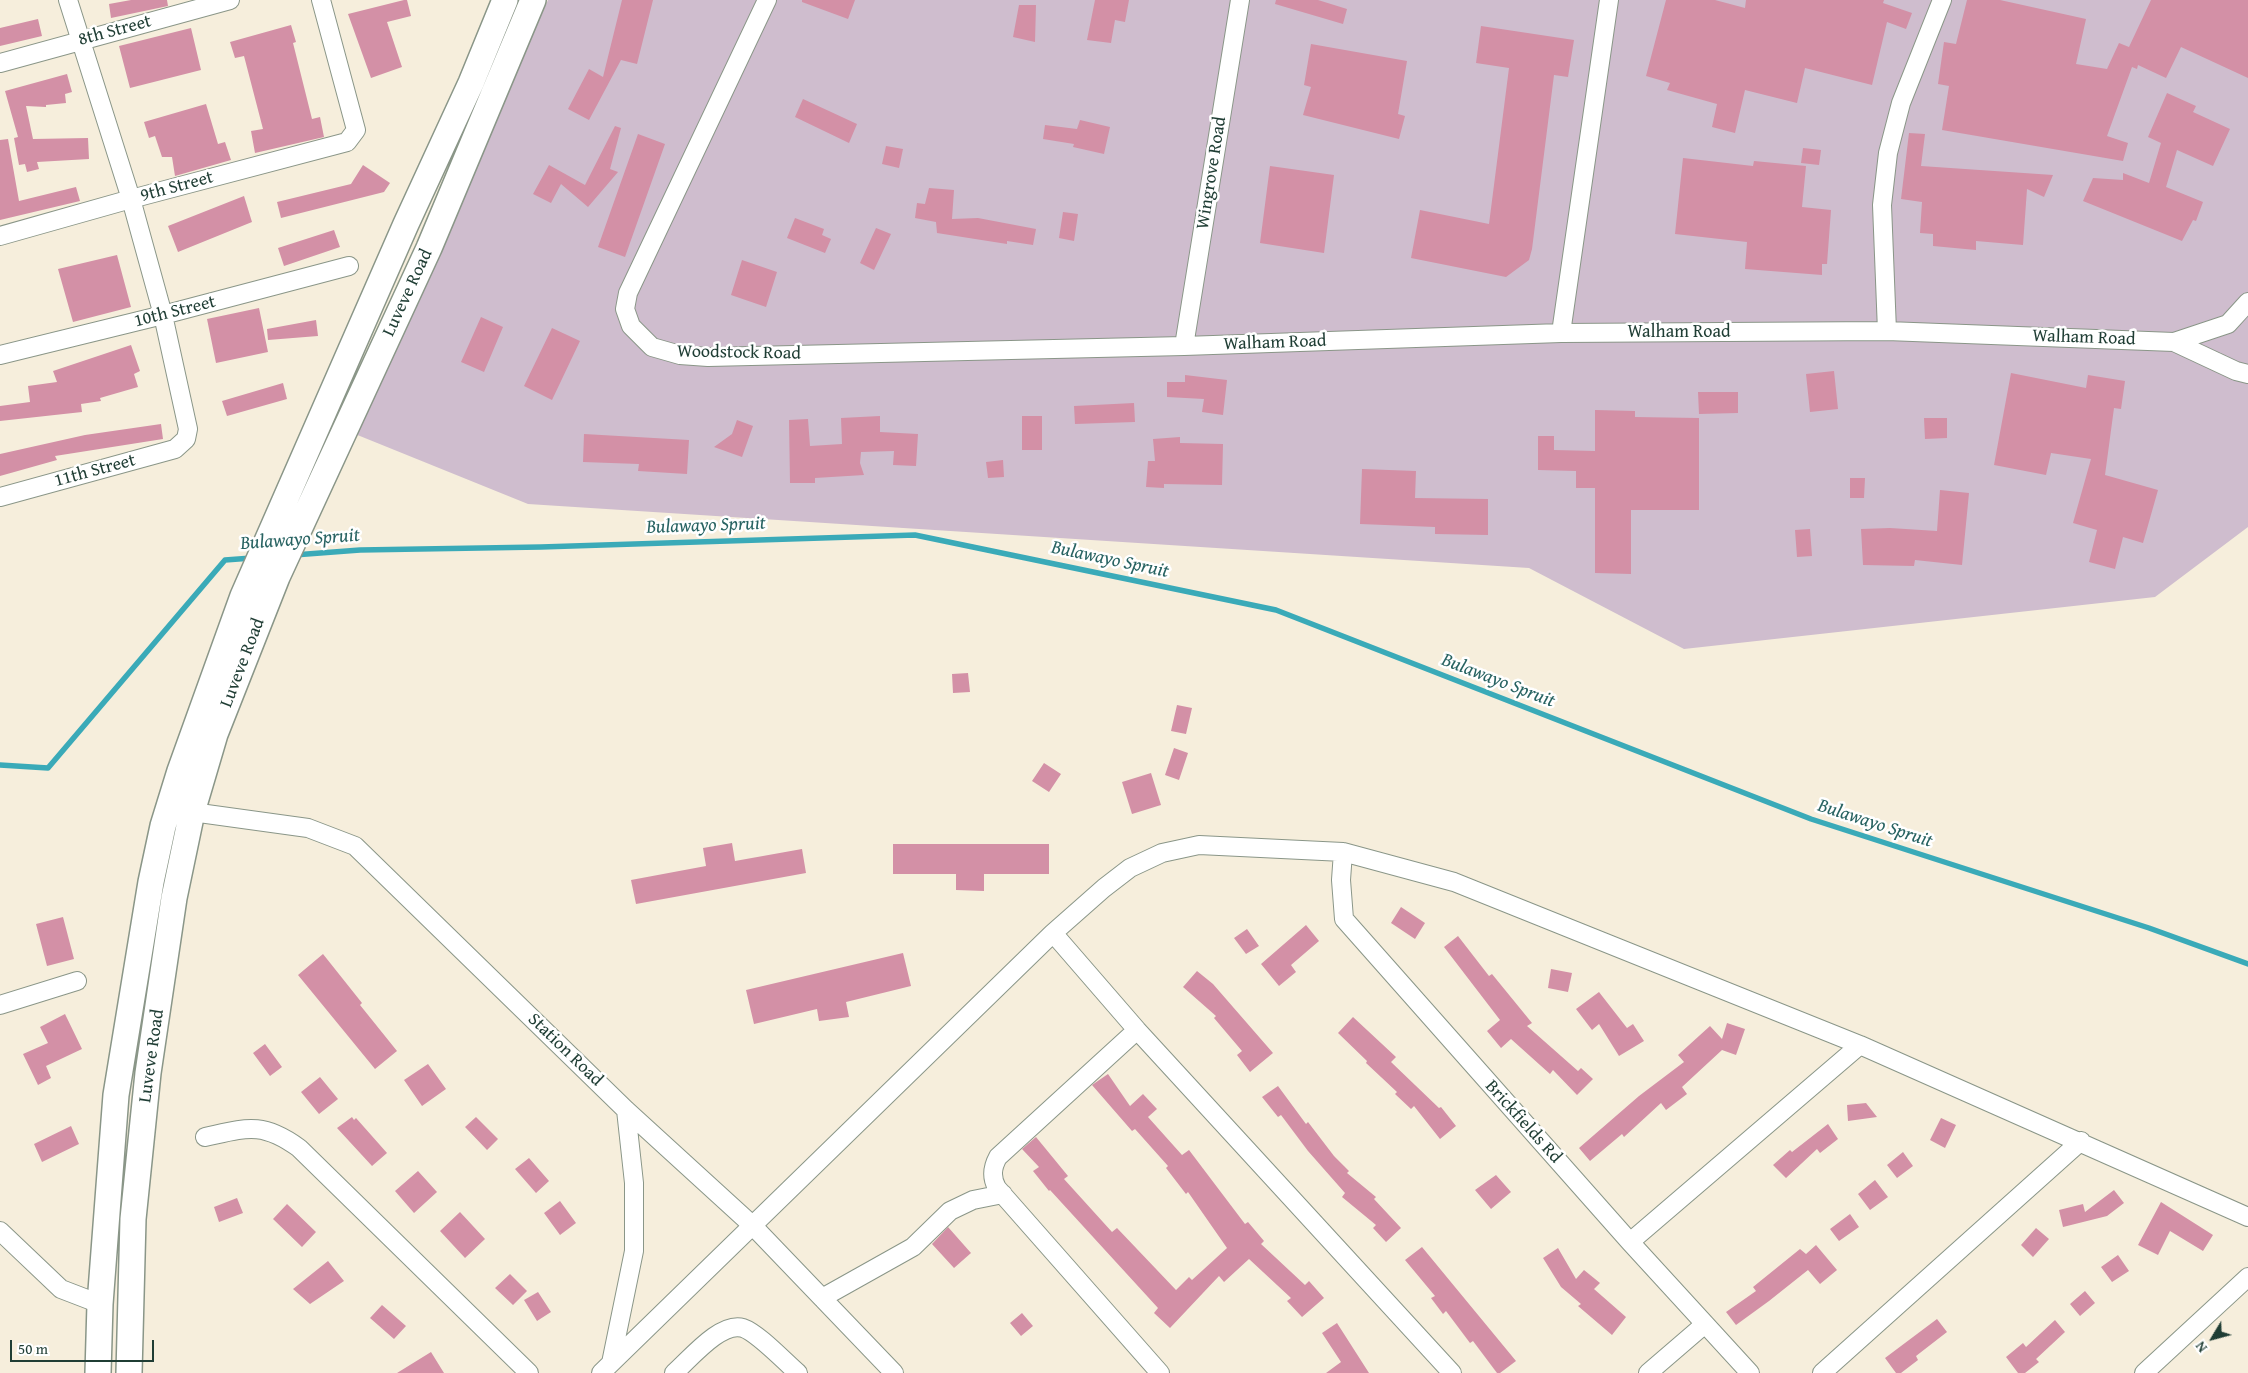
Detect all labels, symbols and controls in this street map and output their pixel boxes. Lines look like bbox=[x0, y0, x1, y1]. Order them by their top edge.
street label: 8th Street bbox=[76, 11, 154, 51]
street label: Wingrove Road bbox=[1192, 115, 1232, 231]
street label: 9th Street bbox=[138, 167, 216, 207]
street label: Luveve Road bbox=[378, 246, 438, 340]
street label: 10th Street bbox=[132, 291, 218, 333]
street label: Walham Road bbox=[1627, 321, 1731, 343]
street label: Walham Road bbox=[2032, 325, 2136, 351]
street label: Walham Road bbox=[1223, 330, 1327, 356]
street label: Woodstock Road bbox=[677, 341, 801, 365]
street label: 11th Street bbox=[52, 450, 138, 492]
water label: Bulawayo Spruit bbox=[646, 513, 766, 539]
water label: Bulawayo Spruit bbox=[240, 524, 360, 556]
water label: Bulawayo Spruit bbox=[1049, 536, 1171, 584]
street label: Luveve Road bbox=[216, 615, 270, 711]
water label: Bulawayo Spruit bbox=[1438, 649, 1558, 713]
water label: Bulawayo Spruit bbox=[1815, 795, 1935, 853]
street label: Luveve Road bbox=[135, 1008, 169, 1104]
street label: Station Road bbox=[523, 1009, 607, 1091]
street label: Brickfields Rd bbox=[1480, 1076, 1566, 1168]
north arrow bbox=[2188, 1313, 2238, 1363]
scale bar bbox=[12, 1330, 156, 1362]
text: N bbox=[2190, 1337, 2212, 1357]
text: 50 m bbox=[18, 1338, 48, 1359]

